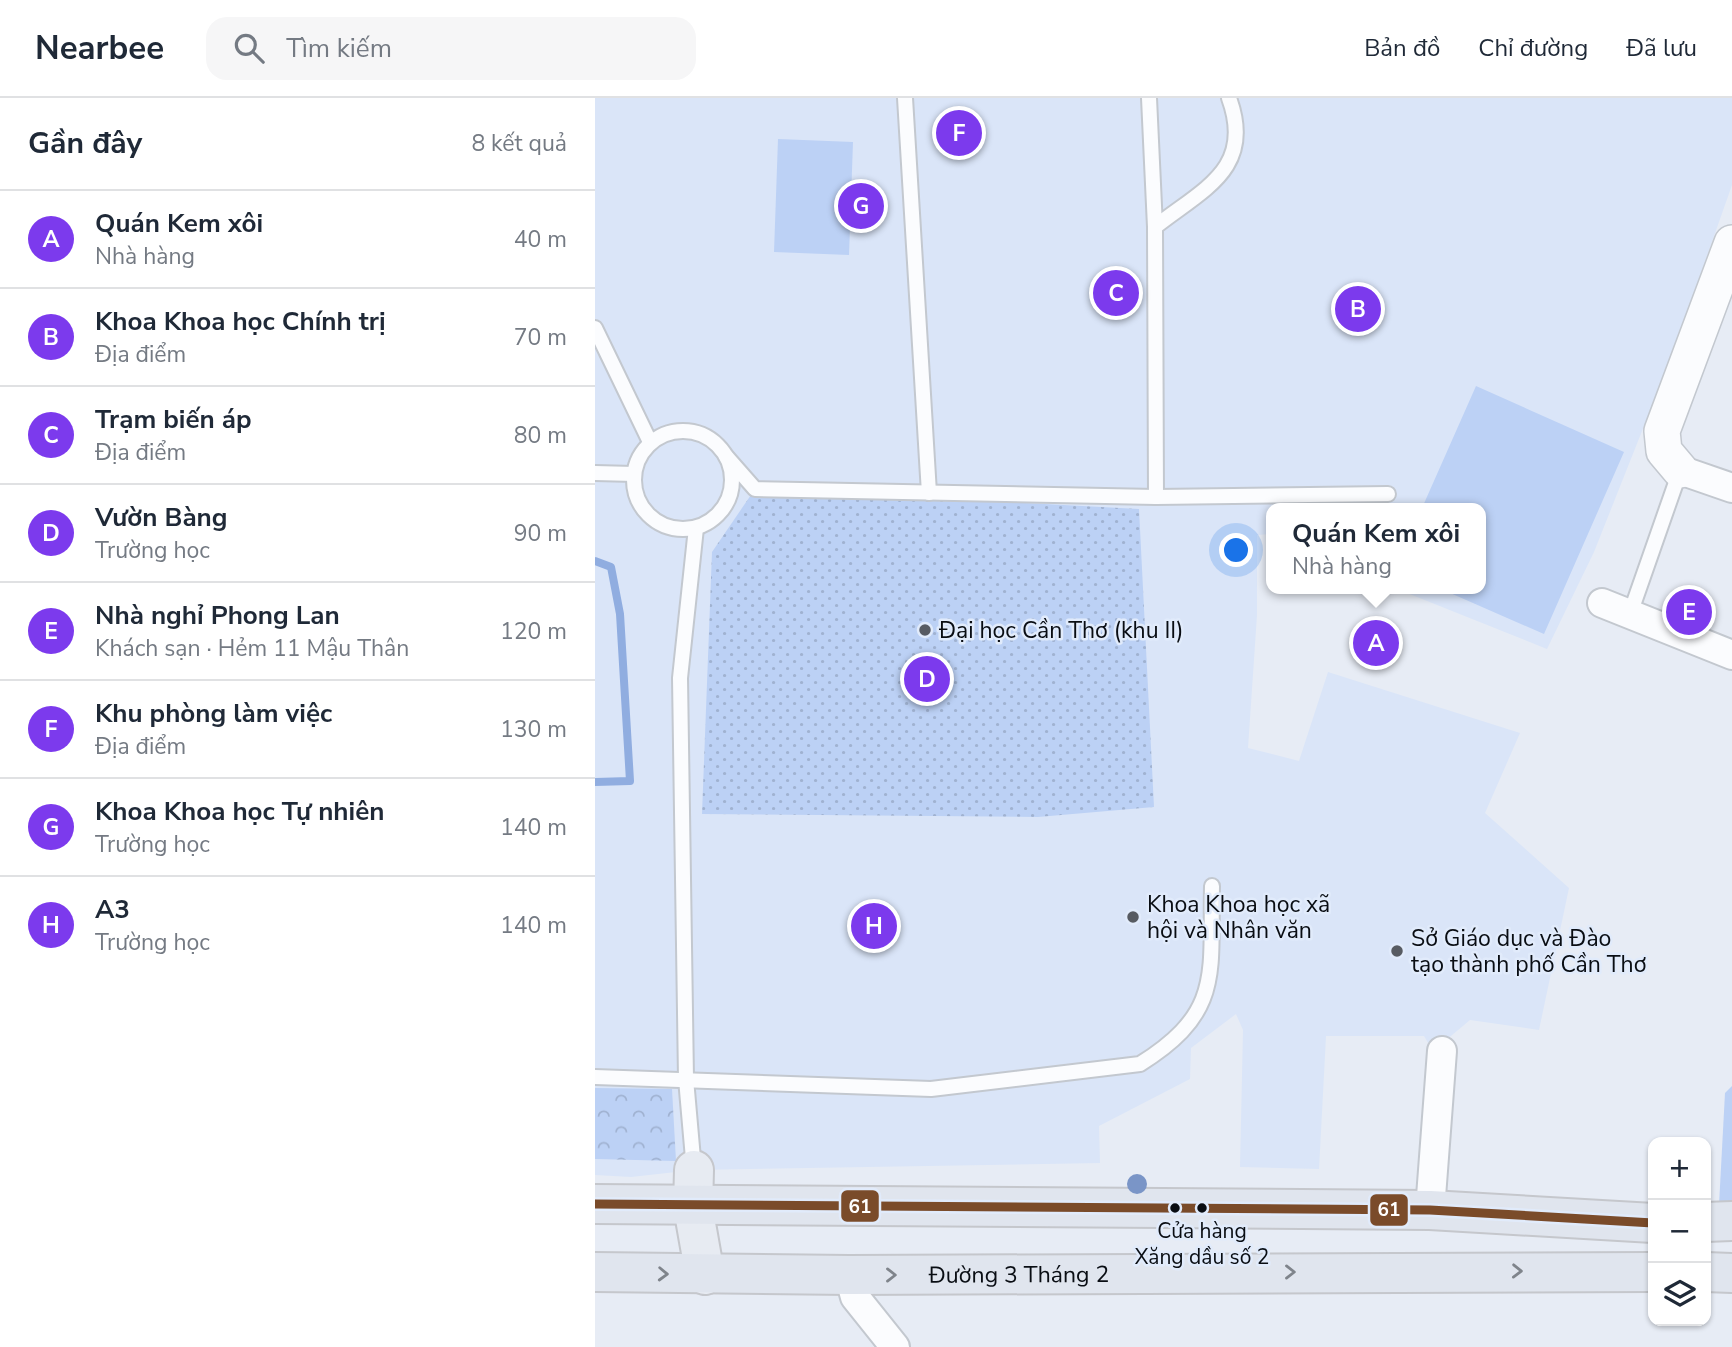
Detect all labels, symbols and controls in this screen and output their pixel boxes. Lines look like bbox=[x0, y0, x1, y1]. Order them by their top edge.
search box bbox=[206, 17, 696, 80]
text: Nearbee bbox=[35, 26, 164, 71]
icon: search bbox=[230, 29, 268, 67]
text: Tìm kiếm bbox=[286, 31, 392, 66]
text: Bản đồ bbox=[1364, 32, 1440, 64]
text: Chỉ đường bbox=[1478, 32, 1588, 64]
text: Đã lưu bbox=[1626, 32, 1697, 64]
pin: F bbox=[936, 107, 982, 159]
text: Gần đây bbox=[28, 123, 142, 164]
text: 8 kết quả bbox=[471, 128, 567, 159]
pin: G bbox=[838, 180, 884, 232]
text: Quán Kem xôi bbox=[95, 206, 263, 241]
text: A bbox=[42, 224, 60, 255]
text: 40 m bbox=[514, 224, 567, 255]
text: Nhà hàng bbox=[95, 241, 195, 272]
pin: C bbox=[1093, 267, 1139, 319]
pin: B bbox=[1335, 283, 1381, 335]
text: Khoa Khoa học Chính trị bbox=[95, 304, 386, 339]
text: B bbox=[43, 322, 59, 353]
text: 70 m bbox=[514, 322, 567, 353]
text: Địa điểm bbox=[95, 339, 186, 370]
text: Trạm biến áp bbox=[95, 402, 252, 437]
text: C bbox=[43, 420, 59, 451]
text: 80 m bbox=[514, 420, 567, 451]
text: Địa điểm bbox=[95, 437, 186, 468]
text: Vườn Bàng bbox=[95, 500, 228, 535]
popup bbox=[1266, 503, 1486, 594]
text: Quán Kem xôi bbox=[1292, 516, 1460, 551]
text: D bbox=[42, 518, 60, 549]
text: 90 m bbox=[514, 518, 567, 549]
your location bbox=[1219, 533, 1253, 567]
text: Trường học bbox=[95, 535, 210, 566]
text: Nhà hàng bbox=[1292, 551, 1392, 582]
pin: E bbox=[1666, 586, 1712, 638]
text: Nhà nghỉ Phong Lan bbox=[95, 598, 340, 633]
place label: Đại học Cần Thơ (khu II) bbox=[938, 615, 1184, 646]
text: E bbox=[44, 616, 58, 647]
text: 120 m bbox=[500, 616, 567, 647]
pin: A bbox=[1353, 617, 1399, 669]
marker: Đại học Cần Thơ (khu II) bbox=[917, 622, 933, 638]
text: Khách sạn · Hẻm 11 Mậu Thân bbox=[95, 633, 409, 664]
pin: D bbox=[904, 653, 950, 705]
text: Khu phòng làm việc bbox=[95, 696, 332, 731]
text: F bbox=[45, 714, 57, 745]
text: 130 m bbox=[500, 714, 567, 745]
text: Địa điểm bbox=[95, 731, 186, 762]
text: Khoa Khoa học Tự nhiên bbox=[95, 794, 384, 829]
text: G bbox=[43, 812, 59, 843]
text: 140 m bbox=[500, 812, 567, 843]
text: Trường học bbox=[95, 829, 210, 860]
place label: Khoa Khoa học xã hội và Nhân văn bbox=[1147, 889, 1330, 946]
text: A3 bbox=[95, 892, 130, 927]
pin: H bbox=[851, 900, 897, 952]
marker: Khoa Khoa học xã hội và Nhân văn bbox=[1125, 909, 1141, 925]
text: H bbox=[42, 910, 60, 941]
text: 140 m bbox=[500, 910, 567, 941]
place label: Sở Giáo dục và Đào tạo thành phố Cần Thơ bbox=[1411, 923, 1646, 980]
text: Trường học bbox=[95, 927, 210, 958]
marker: Sở Giáo dục và Đào tạo thành phố Cần Thơ bbox=[1389, 943, 1405, 959]
map controls bbox=[1648, 1137, 1711, 1326]
button: + bbox=[1648, 1137, 1711, 1200]
line badge: 61 bbox=[840, 1189, 880, 1223]
line badge: 61 bbox=[1369, 1193, 1409, 1227]
text: 61 bbox=[849, 1194, 871, 1220]
text: 61 bbox=[1378, 1197, 1400, 1223]
button: − bbox=[1648, 1200, 1711, 1263]
unlabelled marker bbox=[1168, 1201, 1182, 1215]
marker: Cửa hàng Xăng dầu số 2 bbox=[1195, 1201, 1209, 1215]
place label: Cửa hàng Xăng dầu số 2 bbox=[1135, 1217, 1269, 1271]
street label: Đường 3 Tháng 2 bbox=[928, 1259, 1109, 1290]
one-way arrow bbox=[1512, 1263, 1523, 1279]
button: layers bbox=[1648, 1263, 1711, 1326]
one-way arrow bbox=[1285, 1264, 1295, 1280]
one-way arrow bbox=[658, 1266, 669, 1281]
one-way arrow bbox=[886, 1267, 896, 1283]

